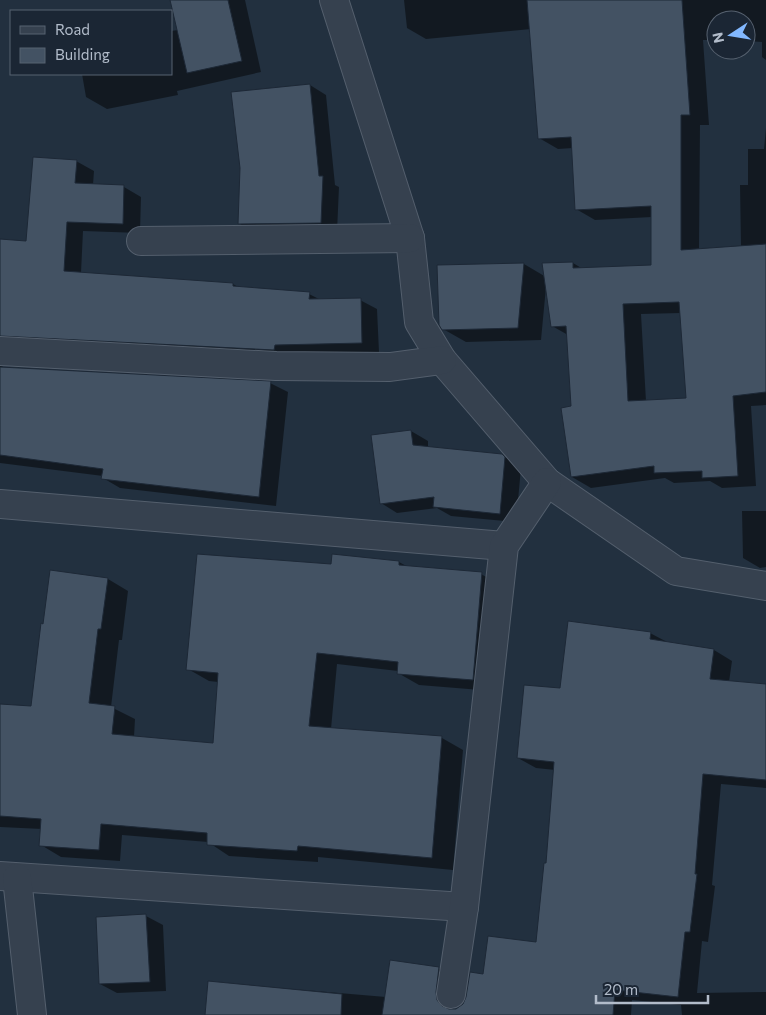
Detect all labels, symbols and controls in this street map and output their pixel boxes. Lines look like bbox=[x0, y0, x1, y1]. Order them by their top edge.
legend bbox=[10, 10, 172, 75]
north arrow bbox=[706, 10, 756, 60]
text: Road bbox=[55, 20, 90, 38]
text: N bbox=[708, 31, 727, 45]
text: Building bbox=[55, 45, 110, 63]
scale bar bbox=[596, 972, 708, 1004]
text: 20 m bbox=[604, 980, 638, 998]

